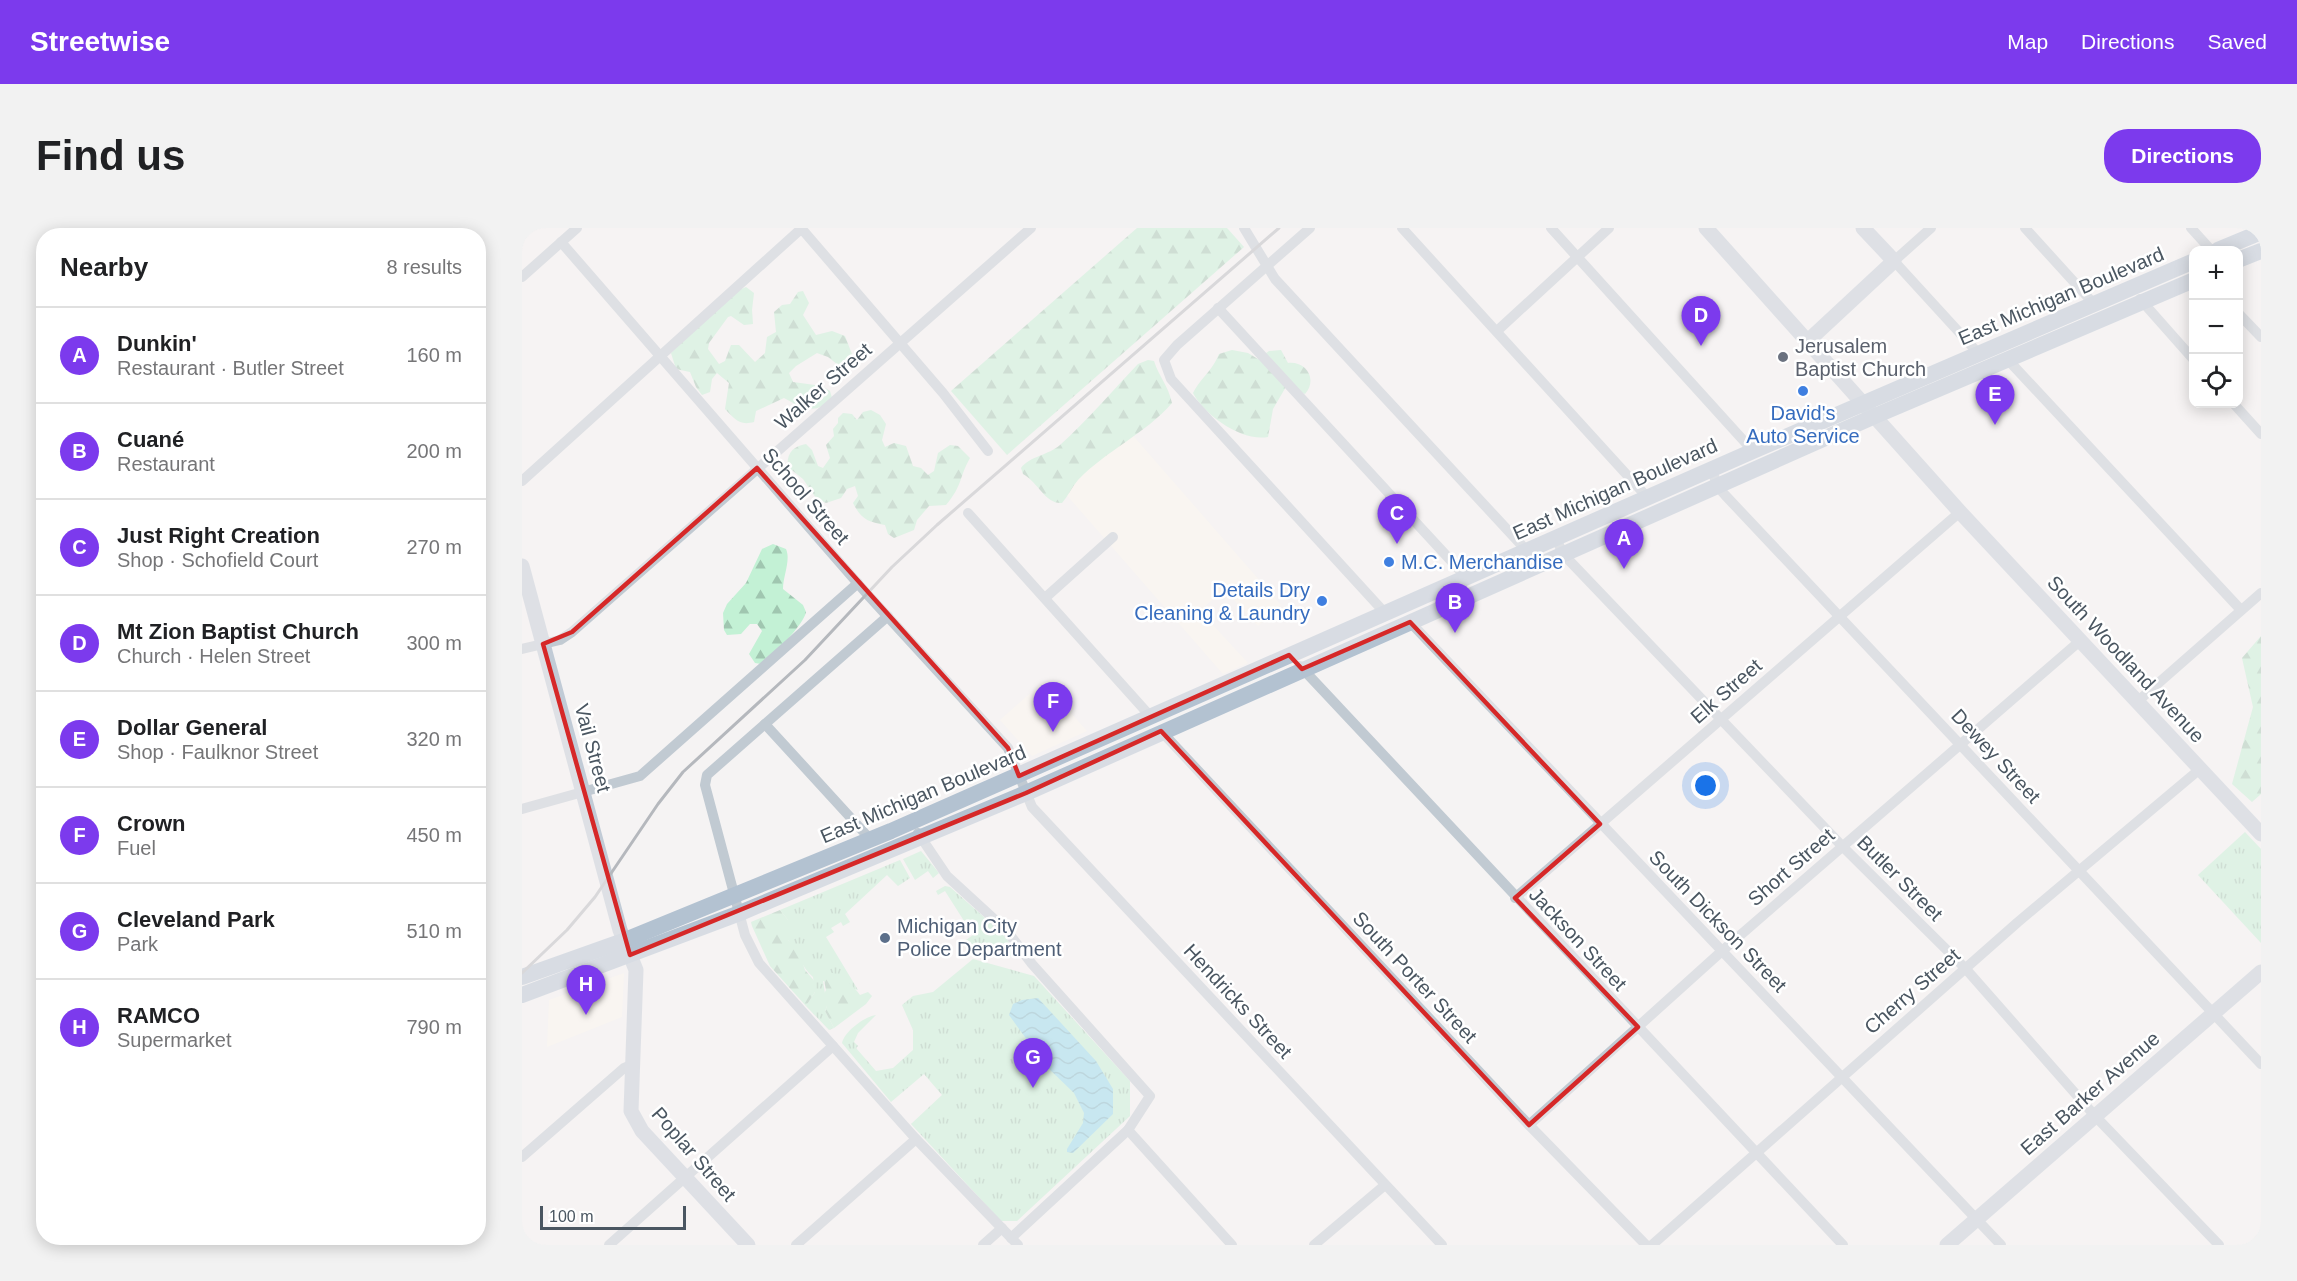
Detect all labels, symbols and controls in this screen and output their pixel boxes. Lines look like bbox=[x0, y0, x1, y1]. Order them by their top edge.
text: Streetwise bbox=[30, 26, 170, 57]
text: Map bbox=[2007, 30, 2048, 53]
text: Directions bbox=[2081, 30, 2174, 53]
text: Saved bbox=[2207, 30, 2267, 53]
button: Directions bbox=[2104, 129, 2261, 183]
text: Find us bbox=[36, 132, 185, 179]
street label: East Michigan Boulevard bbox=[1955, 243, 2167, 349]
map controls bbox=[2189, 246, 2243, 408]
button: + bbox=[2189, 246, 2243, 300]
text: Nearby bbox=[60, 252, 148, 282]
text: 8 results bbox=[386, 256, 462, 278]
pin: D bbox=[1682, 296, 1720, 346]
button: − bbox=[2189, 300, 2243, 354]
text: Dunkin' bbox=[117, 331, 197, 356]
place label: Jerusalem Baptist Church bbox=[1795, 335, 1926, 380]
street label: Walker Street bbox=[770, 338, 876, 434]
text: A bbox=[72, 344, 87, 366]
text: 160 m bbox=[406, 344, 462, 366]
marker: Jerusalem Baptist Church bbox=[1776, 350, 1790, 364]
button: locate bbox=[2189, 354, 2243, 408]
text: Restaurant · Butler Street bbox=[117, 357, 344, 379]
pin: E bbox=[1976, 376, 2014, 425]
marker: David's Auto Service bbox=[1796, 384, 1810, 398]
place label: David's Auto Service bbox=[1746, 402, 1860, 447]
text: Cuané bbox=[117, 427, 184, 452]
street label: East Michigan Boulevard bbox=[1509, 434, 1721, 544]
text: B bbox=[72, 440, 87, 462]
text: 200 m bbox=[406, 440, 462, 462]
street label: School Street bbox=[758, 443, 854, 549]
text: Restaurant bbox=[117, 453, 215, 475]
pin: C bbox=[1378, 494, 1416, 544]
pin: A bbox=[1604, 520, 1644, 569]
text: Just Right Creation bbox=[117, 523, 320, 548]
text: C bbox=[72, 536, 87, 558]
text: 270 m bbox=[406, 536, 462, 558]
text: Shop · Schofield Court bbox=[117, 549, 318, 571]
place label: M.C. Merchandise bbox=[1401, 551, 1563, 573]
marker: M.C. Merchandise bbox=[1382, 555, 1396, 569]
street label: South Woodland Avenue bbox=[2043, 571, 2209, 747]
place label: Details Dry Cleaning & Laundry bbox=[1134, 579, 1310, 624]
pin: B bbox=[1436, 584, 1474, 633]
marker: Details Dry Cleaning & Laundry bbox=[1315, 594, 1329, 608]
text: Mt Zion Baptist Church bbox=[117, 619, 359, 644]
text: D bbox=[72, 632, 87, 654]
text: 300 m bbox=[406, 632, 462, 654]
text: Church · Helen Street bbox=[117, 645, 310, 667]
street label: Elk Street bbox=[1686, 654, 1766, 728]
pin: F bbox=[1034, 682, 1072, 732]
street label: Vail Street bbox=[571, 701, 615, 795]
street label: Dewey Street bbox=[1947, 705, 2045, 808]
text: Dollar General bbox=[117, 715, 267, 740]
text: E bbox=[73, 728, 86, 750]
text: 320 m bbox=[406, 728, 462, 750]
text: Shop · Faulknor Street bbox=[117, 741, 318, 763]
street label: East Michigan Boulevard bbox=[817, 741, 1029, 847]
your location bbox=[1691, 771, 1720, 800]
text: Crown bbox=[117, 811, 185, 836]
street label: Short Street bbox=[1744, 823, 1839, 910]
text: F bbox=[73, 824, 86, 846]
text: 450 m bbox=[406, 824, 462, 846]
street label: Butler Street bbox=[1853, 831, 1947, 925]
text: Fuel bbox=[117, 837, 156, 859]
street label: South Dickson Street bbox=[1645, 846, 1791, 997]
street label: Jackson Street bbox=[1525, 883, 1631, 995]
text: Cleveland Park bbox=[117, 907, 275, 932]
street label: South Porter Street bbox=[1349, 907, 1482, 1047]
place label: Michigan City Police Department bbox=[897, 915, 1062, 960]
text: G bbox=[72, 920, 87, 942]
text: 510 m bbox=[406, 920, 462, 942]
marker: Michigan City Police Department bbox=[878, 931, 892, 945]
text: Park bbox=[117, 933, 158, 955]
street label: Hendricks Street bbox=[1180, 939, 1297, 1063]
street label: Cherry Street bbox=[1860, 943, 1964, 1038]
pin: H bbox=[566, 966, 606, 1015]
text: RAMCO bbox=[117, 1003, 200, 1028]
text: H bbox=[72, 1016, 87, 1038]
text: 790 m bbox=[406, 1016, 462, 1038]
street label: East Barker Avenue bbox=[2016, 1027, 2164, 1159]
text: Supermarket bbox=[117, 1029, 232, 1051]
pin: G bbox=[1014, 1038, 1052, 1088]
street label: Poplar Street bbox=[647, 1103, 741, 1206]
scale bar bbox=[540, 1203, 686, 1230]
text: 100 m bbox=[549, 1208, 593, 1225]

